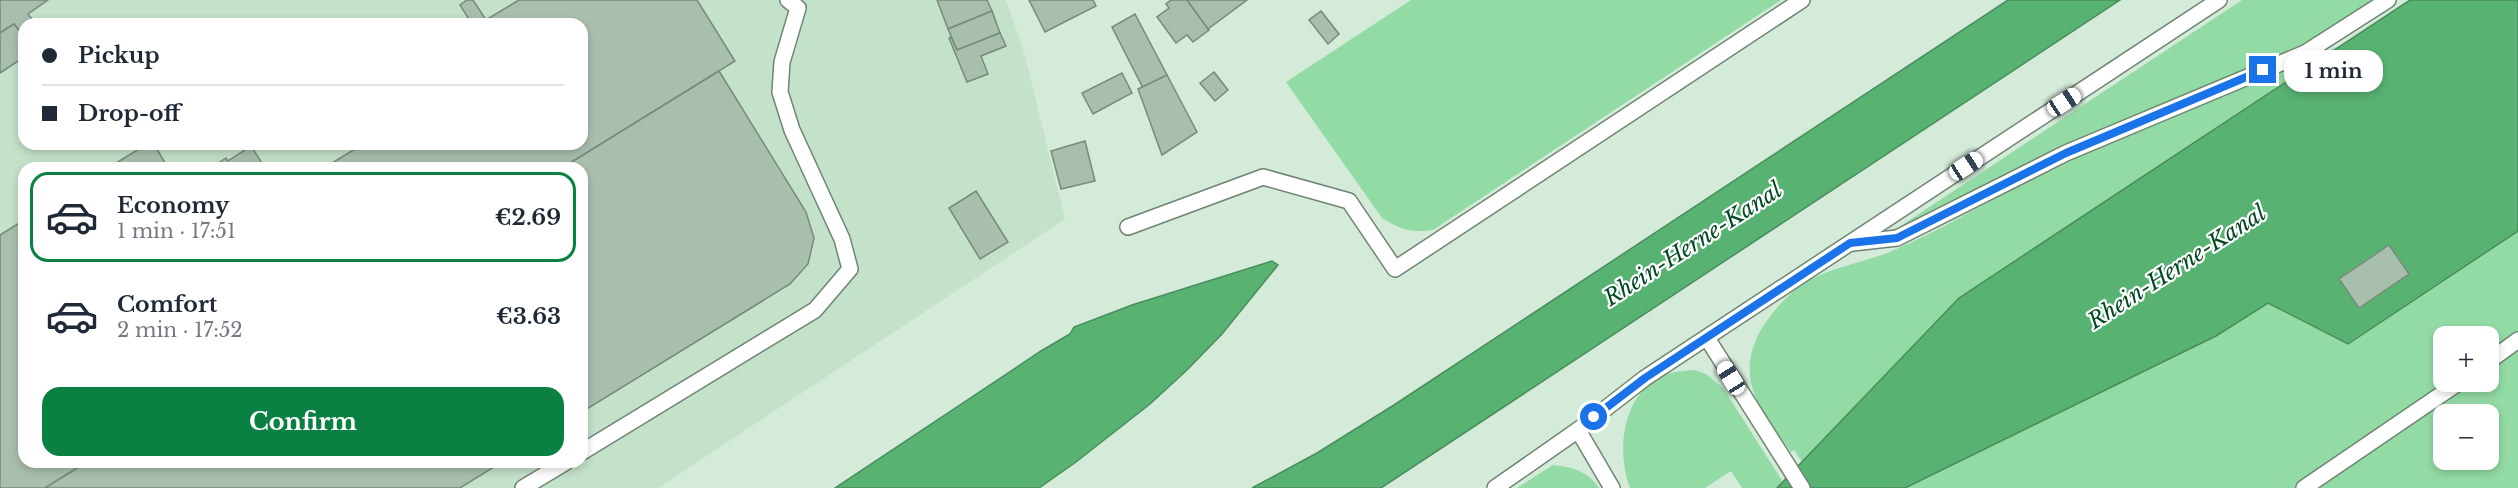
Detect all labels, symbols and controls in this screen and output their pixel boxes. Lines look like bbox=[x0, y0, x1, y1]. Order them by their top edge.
text: Pickup bbox=[78, 42, 160, 69]
callout: 1 min bbox=[2284, 49, 2383, 91]
route end bbox=[2249, 56, 2276, 83]
text: 1 min bbox=[2305, 59, 2362, 83]
car bbox=[2044, 85, 2084, 119]
text: Drop-off bbox=[78, 100, 180, 127]
car bbox=[1946, 149, 1986, 183]
water label: Rhein-Herne-Kanal bbox=[1598, 176, 1787, 312]
icon: car bbox=[45, 190, 99, 244]
text: Economy bbox=[117, 192, 229, 219]
water label: Rhein-Herne-Kanal bbox=[2082, 199, 2271, 335]
text: €2.69 bbox=[495, 204, 561, 231]
text: 1 min · 17:51 bbox=[117, 219, 236, 243]
icon: car bbox=[45, 289, 99, 343]
text: Comfort bbox=[117, 291, 217, 318]
text: €3.63 bbox=[496, 303, 561, 330]
text: 2 min · 17:52 bbox=[117, 318, 243, 342]
map controls bbox=[2433, 326, 2499, 470]
button: + bbox=[2433, 326, 2499, 392]
car bbox=[1714, 358, 1748, 398]
button: Confirm bbox=[42, 387, 564, 456]
route start bbox=[1580, 403, 1607, 430]
button: − bbox=[2433, 404, 2499, 470]

